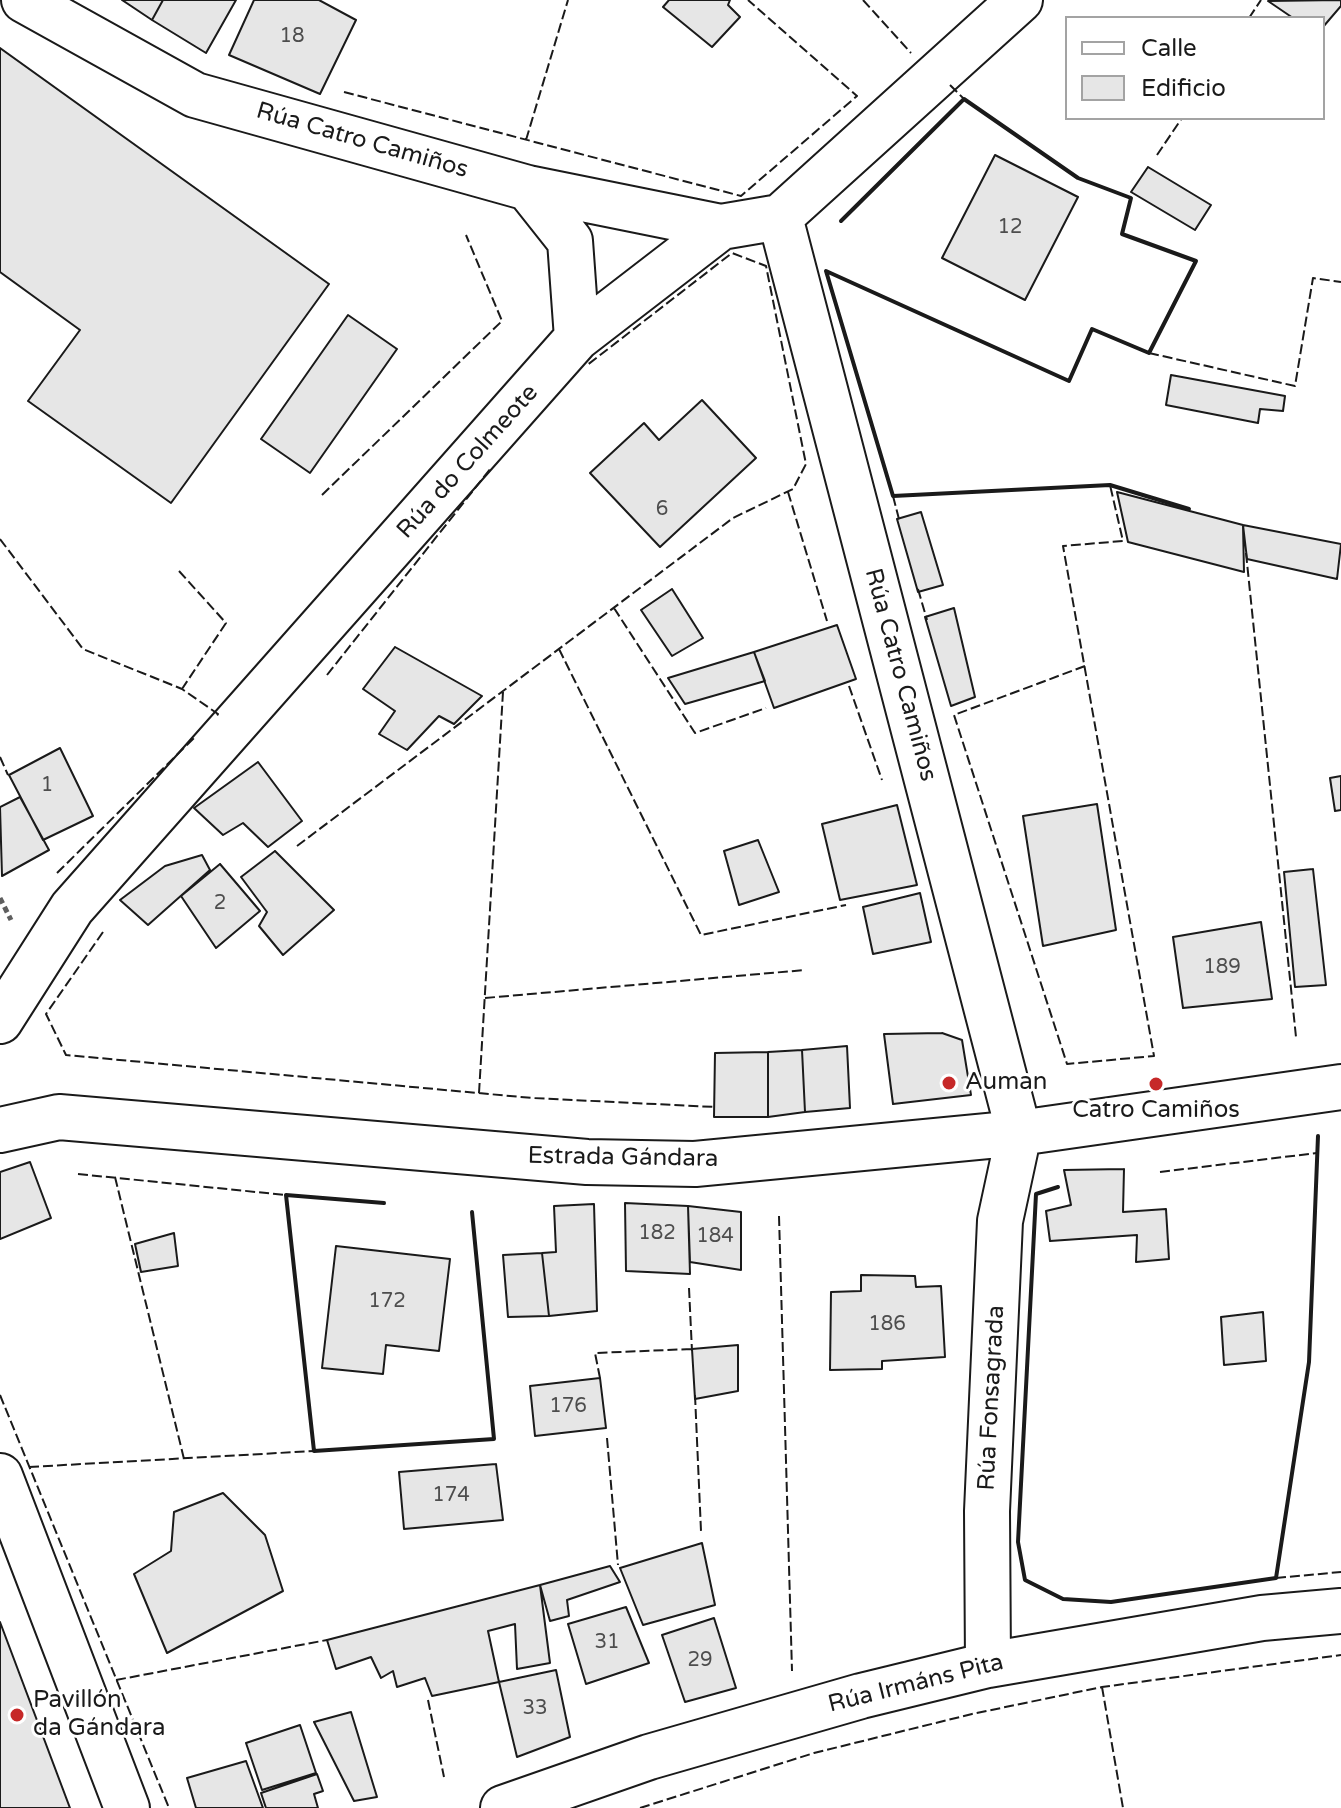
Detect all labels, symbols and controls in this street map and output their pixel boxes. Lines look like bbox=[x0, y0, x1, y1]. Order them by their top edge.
legend bbox=[1065, 16, 1325, 120]
house number: 18 bbox=[279, 25, 305, 49]
text: Calle bbox=[1141, 34, 1197, 63]
text: Edificio bbox=[1141, 74, 1226, 103]
street label: Rúa Catro Camiños bbox=[253, 97, 471, 185]
house number: 12 bbox=[997, 216, 1023, 240]
street label: Rúa do Colmeote bbox=[391, 379, 545, 545]
house number: 6 bbox=[656, 498, 668, 522]
street label: Rúa Catro Camiños bbox=[858, 565, 942, 785]
house number: 1 bbox=[41, 774, 53, 798]
house number: 2 bbox=[214, 892, 226, 916]
house number: 189 bbox=[1203, 956, 1241, 980]
place label: Auman bbox=[965, 1069, 1047, 1097]
marker: Auman bbox=[940, 1074, 958, 1092]
marker: Catro Camiños bbox=[1147, 1075, 1165, 1093]
place label: Catro Camiños bbox=[1072, 1097, 1240, 1125]
street label: Estrada Gándara bbox=[527, 1142, 719, 1174]
house number: 182 bbox=[638, 1222, 676, 1246]
house number: 184 bbox=[696, 1225, 734, 1249]
house number: 172 bbox=[368, 1290, 406, 1314]
street label: Rúa Fonsagrada bbox=[973, 1305, 1011, 1491]
house number: 186 bbox=[868, 1313, 906, 1337]
house number: 176 bbox=[549, 1395, 587, 1419]
house number: 174 bbox=[432, 1484, 470, 1508]
house number: 31 bbox=[594, 1631, 620, 1655]
street label: Rúa Irmáns Pita bbox=[825, 1648, 1007, 1720]
house number: 29 bbox=[687, 1649, 713, 1673]
place label: Pavillón da Gándara bbox=[33, 1687, 165, 1743]
house number: 33 bbox=[522, 1697, 548, 1721]
marker: Pavillón da Gándara bbox=[8, 1706, 26, 1724]

